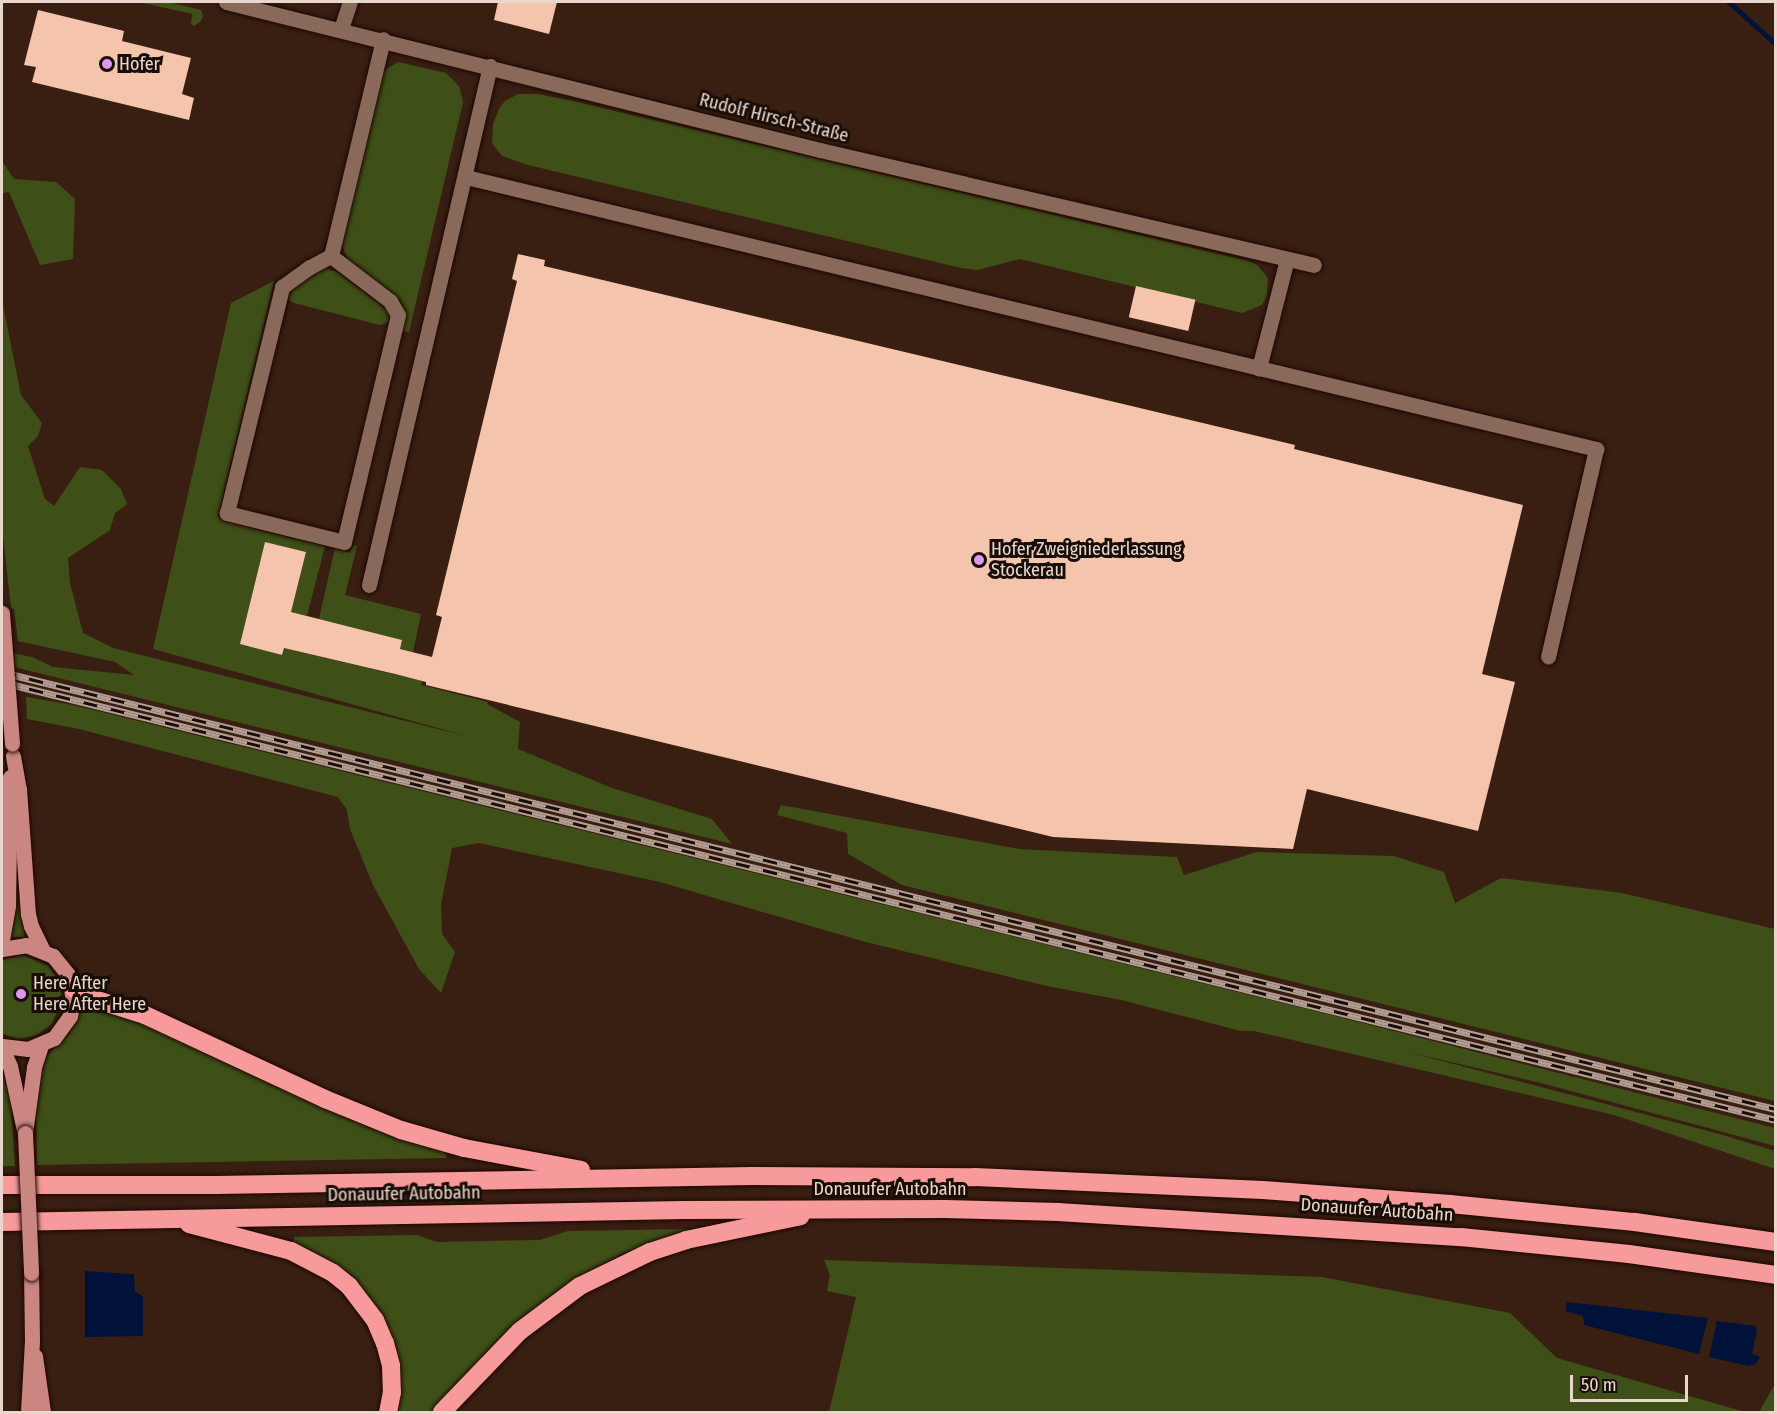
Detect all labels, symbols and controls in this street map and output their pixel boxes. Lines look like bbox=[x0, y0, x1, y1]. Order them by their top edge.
place label: Hofer bbox=[119, 53, 160, 75]
marker: Hofer bbox=[100, 57, 114, 71]
street label: Rudolf Hirsch-Straße bbox=[697, 89, 851, 147]
place label: Hofer Zweigniederlassung Stockerau bbox=[991, 539, 1182, 582]
marker: Hofer Zweigniederlassung Stockerau bbox=[972, 553, 986, 567]
place label: Here After Here After Here bbox=[33, 973, 146, 1016]
marker: Here After Here After Here bbox=[14, 987, 28, 1001]
street label: Donauufer Autobahn bbox=[814, 1178, 966, 1200]
street label: Donauufer Autobahn bbox=[327, 1182, 481, 1206]
street label: Donauufer Autobahn bbox=[1300, 1194, 1454, 1226]
scale bar bbox=[1573, 1363, 1692, 1401]
text: 50 m bbox=[1581, 1374, 1617, 1396]

